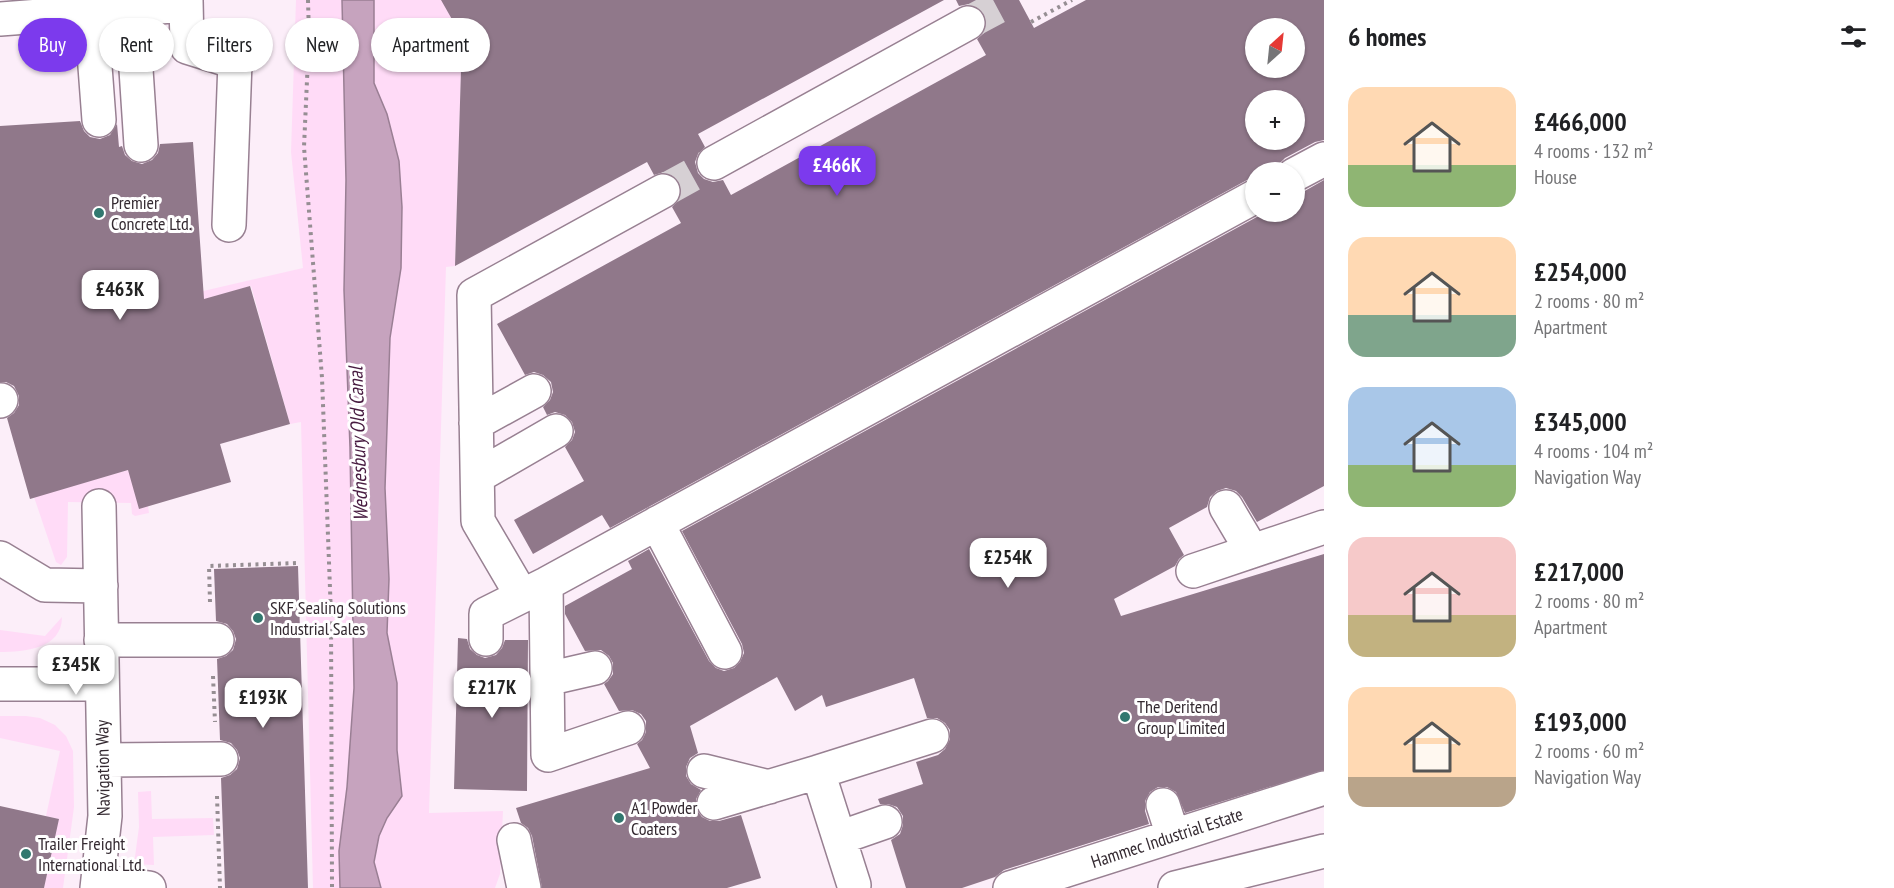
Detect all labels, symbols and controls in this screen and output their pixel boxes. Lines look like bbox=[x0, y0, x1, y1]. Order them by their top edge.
chip: Buy bbox=[18, 18, 87, 72]
chip: Rent bbox=[99, 18, 174, 72]
chip: Filters bbox=[186, 18, 273, 72]
chip: New bbox=[285, 18, 359, 72]
chip: Apartment bbox=[371, 18, 490, 72]
north arrow bbox=[1245, 18, 1305, 78]
map controls bbox=[1245, 18, 1305, 222]
text: 6 homes bbox=[1348, 20, 1426, 53]
icon: filters bbox=[1837, 20, 1870, 53]
button: + bbox=[1245, 90, 1305, 150]
text: £466,000 bbox=[1534, 105, 1627, 138]
icon: home bbox=[1396, 111, 1468, 183]
text: 4 rooms · 132 m² bbox=[1534, 138, 1653, 164]
pin: £466K bbox=[795, 146, 879, 197]
text: £466K bbox=[813, 152, 861, 178]
button: − bbox=[1245, 162, 1305, 222]
text: House bbox=[1534, 164, 1577, 190]
place label: Premier Concrete Ltd. bbox=[111, 191, 192, 235]
marker: Premier Concrete Ltd. bbox=[92, 206, 106, 220]
text: £254,000 bbox=[1534, 255, 1627, 288]
icon: home bbox=[1396, 261, 1468, 333]
pin: £463K bbox=[78, 270, 162, 321]
text: £463K bbox=[96, 276, 144, 302]
text: 2 rooms · 80 m² bbox=[1534, 288, 1644, 314]
text: Apartment bbox=[1534, 314, 1607, 340]
water label: Wednesbury Old Canal bbox=[342, 364, 374, 522]
text: £345,000 bbox=[1534, 405, 1627, 438]
icon: home bbox=[1396, 411, 1468, 483]
text: 4 rooms · 104 m² bbox=[1534, 438, 1653, 464]
text: Navigation Way bbox=[1534, 464, 1641, 490]
pin: £254K bbox=[966, 538, 1050, 589]
text: £254K bbox=[984, 544, 1032, 570]
text: £217,000 bbox=[1534, 555, 1624, 588]
icon: home bbox=[1396, 561, 1468, 633]
text: 2 rooms · 80 m² bbox=[1534, 588, 1644, 614]
place label: SKF Sealing Solutions Industrial Sales bbox=[270, 596, 406, 640]
marker: SKF Sealing Solutions Industrial Sales bbox=[251, 611, 265, 625]
text: Apartment bbox=[1534, 614, 1607, 640]
pin: £345K bbox=[34, 645, 118, 696]
text: £345K bbox=[52, 651, 100, 677]
pin: £217K bbox=[450, 668, 534, 719]
text: £217K bbox=[468, 674, 516, 700]
pin: £193K bbox=[221, 678, 305, 729]
text: £193K bbox=[239, 684, 287, 710]
place label: The Deritend Group Limited bbox=[1137, 695, 1225, 739]
text: £193,000 bbox=[1534, 705, 1627, 738]
marker: The Deritend Group Limited bbox=[1118, 710, 1132, 724]
icon: home bbox=[1396, 711, 1468, 783]
street label: Navigation Way bbox=[90, 719, 115, 816]
text: 2 rooms · 60 m² bbox=[1534, 738, 1644, 764]
text: Navigation Way bbox=[1534, 764, 1641, 790]
place label: A1 Powder Coaters bbox=[631, 796, 697, 840]
street label: Hammec Industrial Estate bbox=[1088, 802, 1246, 873]
marker: A1 Powder Coaters bbox=[612, 811, 626, 825]
place label: Trailer Freight International Ltd. bbox=[38, 832, 145, 876]
marker: Trailer Freight International Ltd. bbox=[19, 847, 33, 861]

